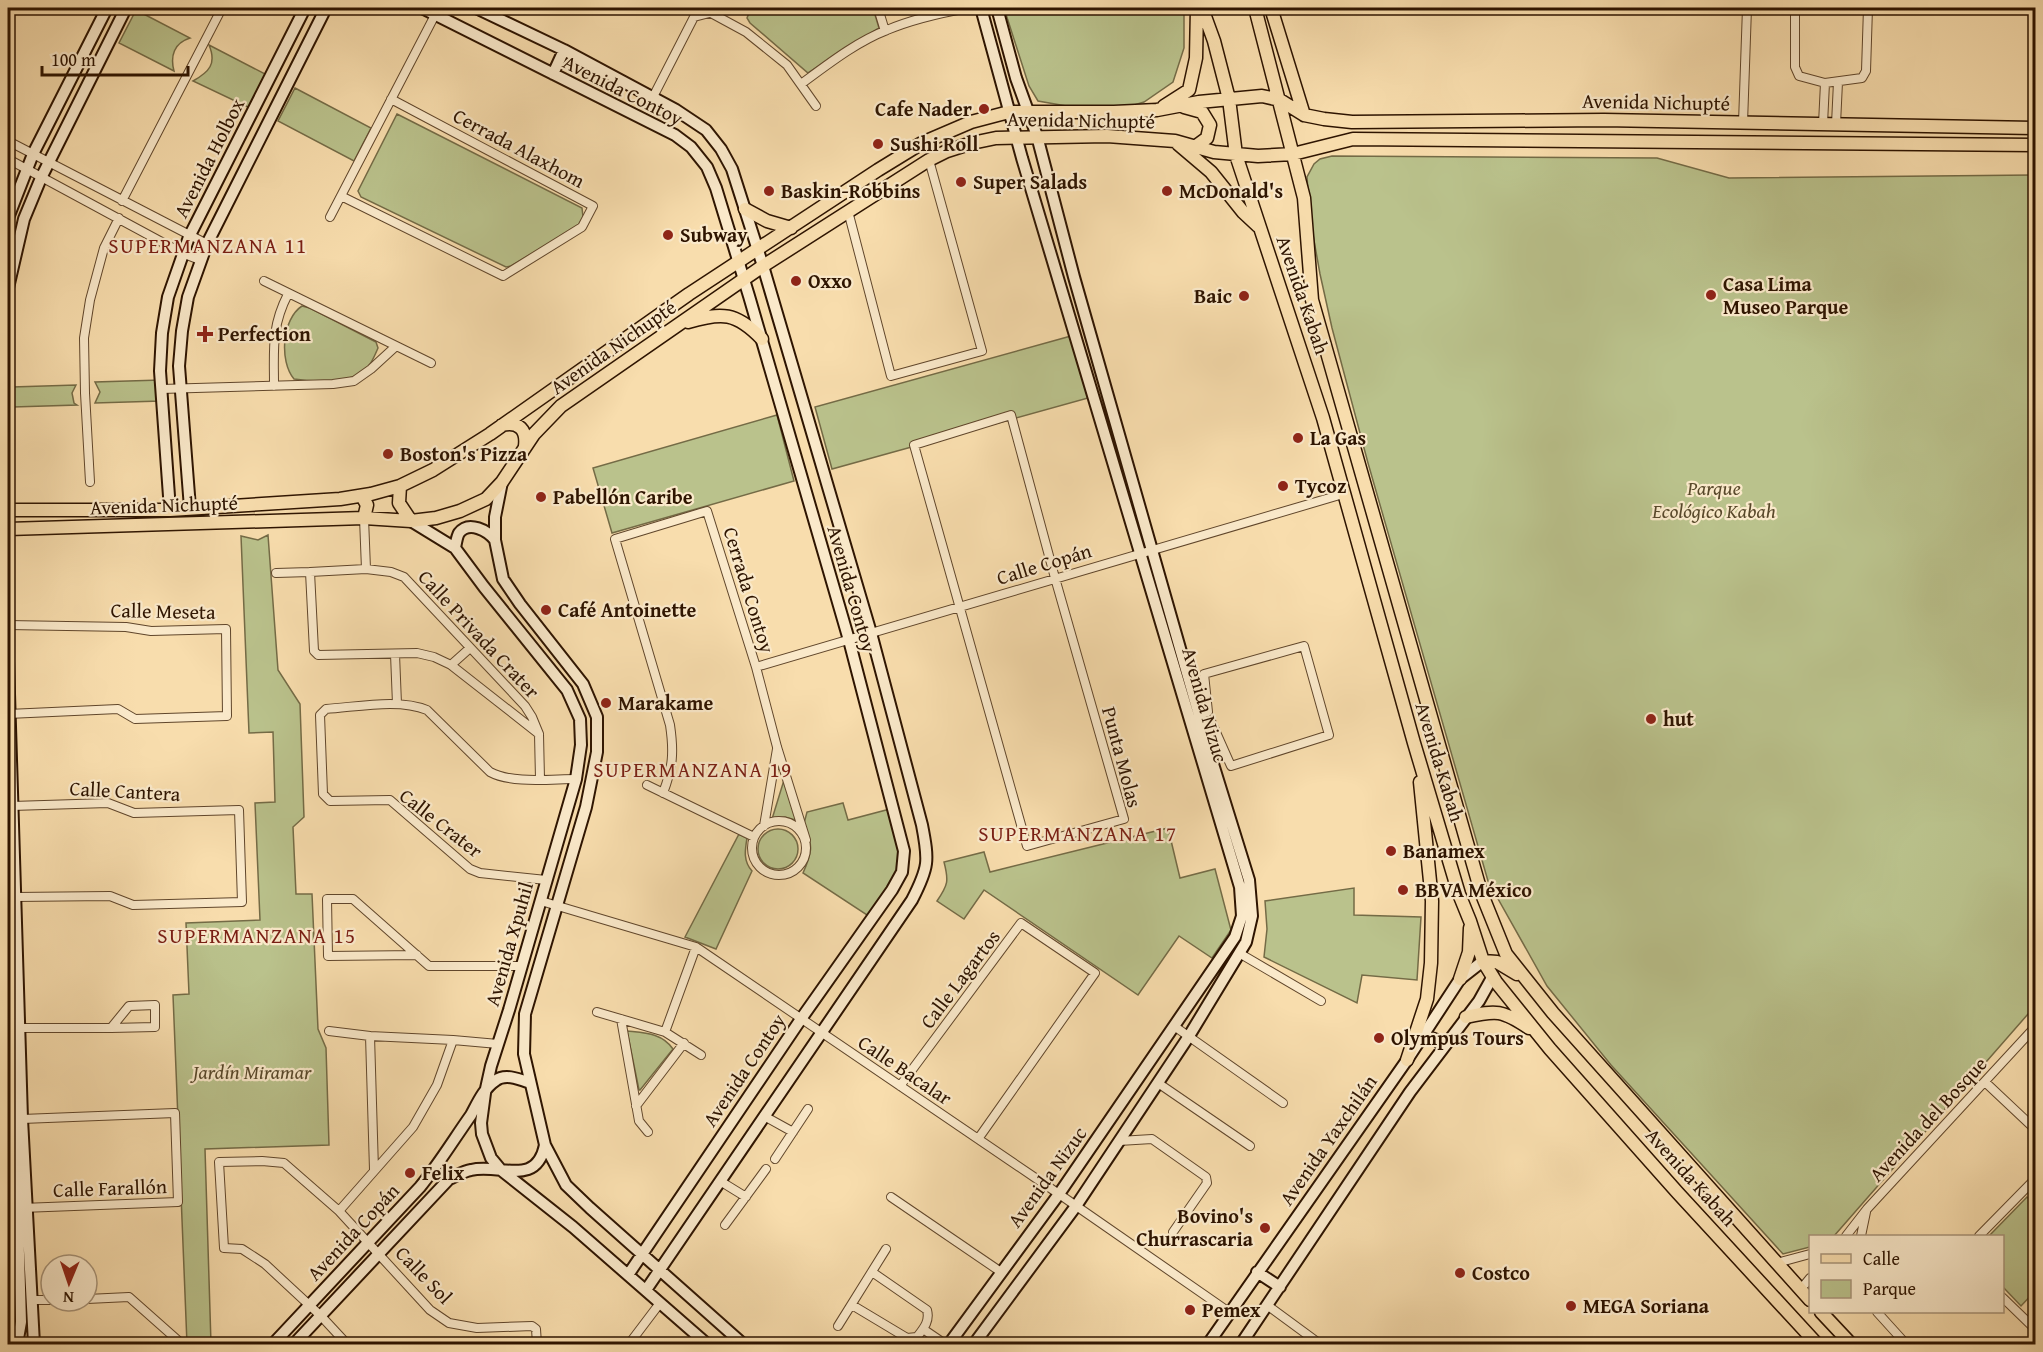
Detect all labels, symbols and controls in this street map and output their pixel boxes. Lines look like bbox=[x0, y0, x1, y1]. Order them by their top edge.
scale bar bbox=[42, 39, 188, 77]
text: 100 m bbox=[51, 46, 96, 73]
street label: Avenida Contoy bbox=[558, 47, 688, 132]
street label: Avenida Nichupté bbox=[1582, 86, 1730, 117]
street label: Avenida Holbox bbox=[166, 92, 252, 223]
place label: Cafe Nader bbox=[875, 94, 972, 123]
street label: Cerrada Alaxhom bbox=[448, 101, 591, 195]
marker: Cafe Nader bbox=[977, 102, 991, 116]
street label: Avenida Nichupté bbox=[1007, 104, 1155, 135]
place label: Sushi Roll bbox=[890, 129, 978, 158]
marker: Sushi Roll bbox=[871, 137, 885, 151]
place label: Super Salads bbox=[973, 167, 1087, 196]
marker: Super Salads bbox=[954, 175, 968, 189]
place label: Baskin-Robbins bbox=[781, 176, 920, 205]
place label: McDonald's bbox=[1179, 176, 1283, 205]
marker: Baskin-Robbins bbox=[762, 184, 776, 198]
marker: McDonald's bbox=[1160, 184, 1174, 198]
place label: Subway bbox=[680, 220, 748, 249]
marker: Subway bbox=[661, 228, 675, 242]
district label: SUPERMANZANA 11 bbox=[108, 230, 308, 261]
street label: Avenida Kabah bbox=[1270, 232, 1337, 358]
place label: Oxxo bbox=[808, 266, 852, 295]
place label: Casa Lima Museo Parque bbox=[1723, 269, 1849, 321]
marker: Oxxo bbox=[789, 274, 803, 288]
place label: Baic bbox=[1194, 281, 1232, 310]
marker: Casa Lima Museo Parque bbox=[1704, 288, 1718, 302]
marker: Baic bbox=[1237, 289, 1251, 303]
street label: Avenida Nichupté bbox=[544, 292, 682, 401]
place label: Perfection bbox=[218, 319, 311, 348]
marker: Perfection bbox=[196, 325, 214, 343]
place label: La Gas bbox=[1310, 423, 1366, 452]
marker: La Gas bbox=[1291, 431, 1305, 445]
place label: Boston's Pizza bbox=[400, 439, 528, 468]
marker: Boston's Pizza bbox=[381, 447, 395, 461]
place label: Tycoz bbox=[1295, 471, 1346, 500]
park label: Parque Ecológico Kabah bbox=[1651, 473, 1776, 525]
marker: Tycoz bbox=[1276, 479, 1290, 493]
place label: Pabellón Caribe bbox=[553, 482, 693, 511]
street label: Avenida Nichupté bbox=[90, 487, 238, 522]
marker: Pabellón Caribe bbox=[534, 490, 548, 504]
street label: Avenida Contoy bbox=[820, 522, 884, 656]
street label: Cerrada Contoy bbox=[717, 523, 782, 656]
street label: Calle Copán bbox=[993, 535, 1095, 592]
street label: Calle Privada Crater bbox=[412, 563, 547, 704]
street label: Calle Meseta bbox=[110, 595, 216, 626]
place label: Café Antoinette bbox=[558, 595, 697, 624]
marker: Café Antoinette bbox=[539, 603, 553, 617]
street label: Avenida Nizuc bbox=[1175, 644, 1236, 766]
place label: Marakame bbox=[618, 688, 713, 717]
marker: Marakame bbox=[599, 696, 613, 710]
street label: Avenida Kabah bbox=[1409, 698, 1472, 825]
street label: Punta Molas bbox=[1095, 703, 1150, 811]
place label: hut bbox=[1663, 704, 1694, 733]
marker: hut bbox=[1644, 712, 1658, 726]
district label: SUPERMANZANA 19 bbox=[593, 754, 793, 785]
street label: Calle Cantera bbox=[69, 773, 182, 808]
street label: Calle Crater bbox=[394, 781, 489, 864]
district label: SUPERMANZANA 17 bbox=[978, 818, 1178, 849]
place label: Banamex bbox=[1403, 836, 1485, 865]
marker: Banamex bbox=[1384, 844, 1398, 858]
place label: BBVA México bbox=[1415, 875, 1532, 904]
street label: Avenida Xpuhil bbox=[477, 878, 540, 1009]
marker: BBVA México bbox=[1396, 883, 1410, 897]
district label: SUPERMANZANA 15 bbox=[157, 920, 357, 951]
street label: Calle Lagartos bbox=[913, 923, 1007, 1034]
street label: Avenida Contoy bbox=[695, 1007, 792, 1132]
place label: Olympus Tours bbox=[1391, 1023, 1524, 1052]
street label: Calle Bacalar bbox=[853, 1027, 958, 1112]
marker: Olympus Tours bbox=[1372, 1031, 1386, 1045]
street label: Avenida del Bosque bbox=[1862, 1050, 1993, 1188]
park label: Jardín Miramar bbox=[190, 1057, 312, 1086]
street label: Avenida Yaxchilán bbox=[1272, 1068, 1384, 1211]
street label: Avenida Nizuc bbox=[1000, 1120, 1093, 1233]
street label: Avenida Kabah bbox=[1639, 1121, 1744, 1232]
place label: Felix bbox=[422, 1158, 465, 1187]
marker: Felix bbox=[403, 1166, 417, 1180]
street label: Calle Farallón bbox=[53, 1171, 167, 1204]
street label: Avenida Copán bbox=[300, 1176, 406, 1287]
place label: Bovino's Churrascaria bbox=[1136, 1201, 1254, 1253]
marker: Bovino's Churrascaria bbox=[1258, 1221, 1272, 1235]
legend bbox=[1809, 1235, 2004, 1313]
street label: Calle Sol bbox=[389, 1239, 460, 1311]
text: Calle bbox=[1863, 1245, 1900, 1272]
north arrow bbox=[39, 1253, 99, 1313]
place label: Costco bbox=[1472, 1258, 1530, 1287]
marker: Costco bbox=[1453, 1266, 1467, 1280]
text: Parque bbox=[1863, 1275, 1916, 1302]
text: N bbox=[62, 1286, 74, 1310]
place label: MEGA Soriana bbox=[1583, 1291, 1710, 1320]
place label: Pemex bbox=[1202, 1295, 1261, 1324]
marker: MEGA Soriana bbox=[1564, 1299, 1578, 1313]
marker: Pemex bbox=[1183, 1303, 1197, 1317]

